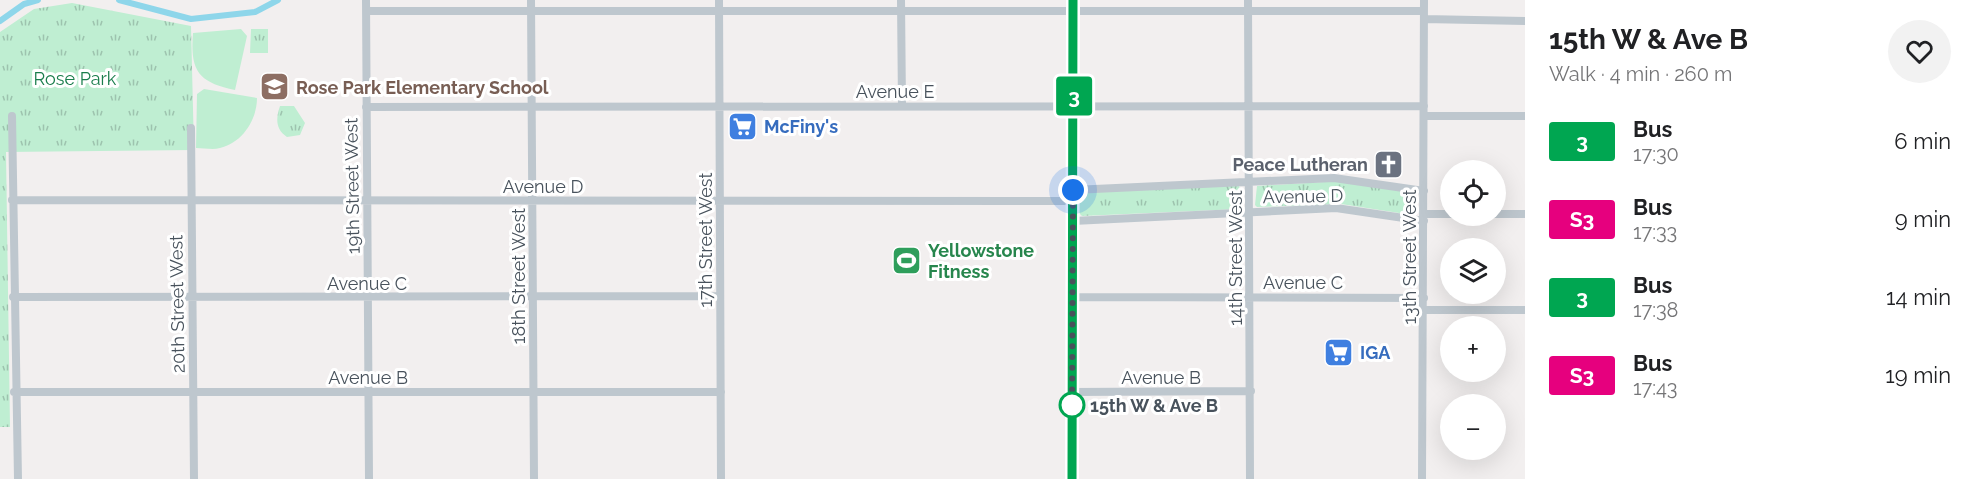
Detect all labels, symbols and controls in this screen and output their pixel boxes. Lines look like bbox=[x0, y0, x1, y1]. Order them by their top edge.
button: heart bbox=[1888, 20, 1951, 83]
text: 15th W & Ave B bbox=[1549, 23, 1748, 56]
text: Walk · 4 min · 260 m bbox=[1549, 62, 1732, 86]
park label: Rose Park bbox=[34, 68, 117, 89]
school or university icon: Rose Park Elementary School bbox=[259, 71, 291, 103]
line badge: 3 bbox=[1054, 76, 1094, 116]
place label: Rose Park Elementary School bbox=[296, 77, 549, 98]
street label: Avenue E bbox=[856, 81, 934, 102]
text: 3 bbox=[1068, 84, 1080, 109]
supermarket icon: McFiny's bbox=[727, 110, 759, 142]
place label: McFiny's bbox=[764, 116, 838, 137]
text: Bus bbox=[1633, 116, 1672, 142]
street label: 19th Street West bbox=[340, 118, 364, 254]
text: 6 min bbox=[1894, 128, 1951, 154]
text: 3 bbox=[1576, 129, 1588, 154]
text: 17:30 bbox=[1633, 142, 1679, 166]
church icon: Peace Lutheran bbox=[1373, 148, 1405, 180]
place label: Peace Lutheran bbox=[1232, 154, 1368, 175]
map controls bbox=[1440, 160, 1506, 460]
button: locate bbox=[1440, 160, 1506, 226]
street label: 17th Street West bbox=[695, 172, 716, 308]
your location bbox=[1058, 175, 1088, 205]
street label: Avenue D bbox=[503, 176, 583, 197]
street label: Avenue D bbox=[1263, 185, 1344, 207]
street label: 13th Street West bbox=[1399, 189, 1420, 325]
street label: 14th Street West bbox=[1225, 190, 1246, 326]
text: Bus bbox=[1633, 194, 1672, 220]
text: 9 min bbox=[1895, 206, 1951, 232]
text: S3 bbox=[1570, 207, 1594, 232]
street label: 18th Street West bbox=[508, 208, 529, 344]
text: 17:33 bbox=[1633, 220, 1677, 244]
street label: 20th Street West bbox=[165, 235, 189, 373]
button: layers bbox=[1440, 238, 1506, 304]
place label: Yellowstone Fitness bbox=[928, 240, 1034, 282]
sports icon: Yellowstone Fitness bbox=[891, 244, 923, 276]
street label: Avenue C bbox=[1263, 272, 1343, 293]
text: Bus bbox=[1633, 272, 1672, 298]
street label: Avenue C bbox=[327, 273, 407, 294]
text: 14 min bbox=[1886, 284, 1951, 310]
text: 3 bbox=[1576, 285, 1588, 310]
text: 17:38 bbox=[1633, 298, 1678, 322]
button: + bbox=[1440, 316, 1506, 382]
supermarket icon: IGA bbox=[1323, 336, 1355, 368]
place label: IGA bbox=[1360, 342, 1391, 363]
text: Bus bbox=[1633, 350, 1672, 376]
text: 19 min bbox=[1885, 362, 1951, 388]
text: S3 bbox=[1570, 363, 1594, 388]
street label: Avenue B bbox=[328, 367, 408, 388]
street label: Avenue B bbox=[1121, 367, 1201, 388]
text: 17:43 bbox=[1633, 376, 1678, 400]
marker: 15th W & Ave B bbox=[1059, 392, 1085, 418]
button: − bbox=[1440, 394, 1506, 460]
place label: 15th W & Ave B bbox=[1090, 395, 1218, 416]

